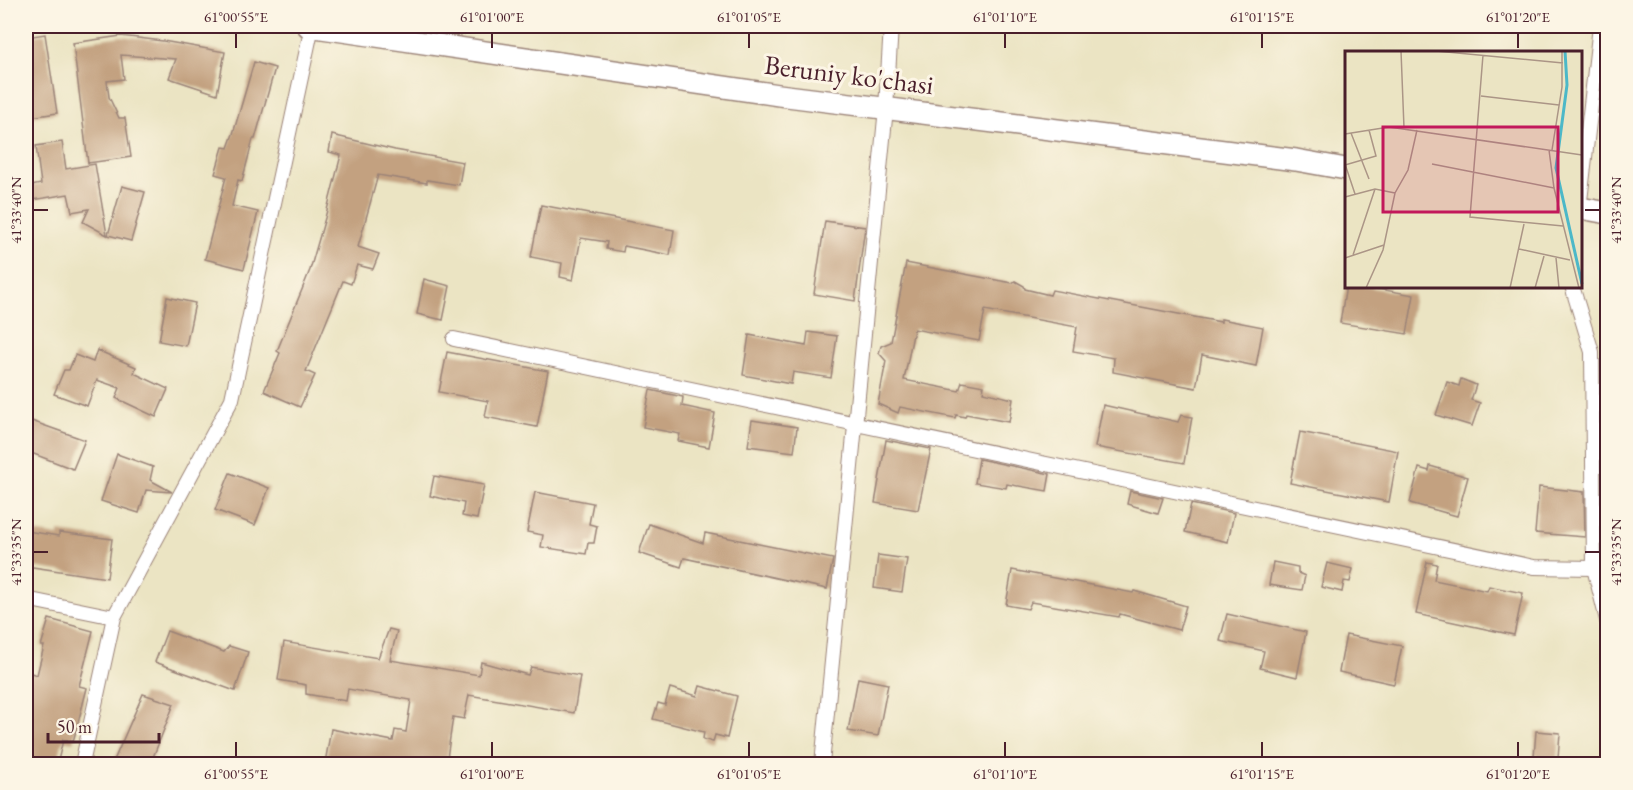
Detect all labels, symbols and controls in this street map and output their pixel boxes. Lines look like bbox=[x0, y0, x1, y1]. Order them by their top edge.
text: 61°00'55"E bbox=[204, 7, 269, 26]
text: 61°01'00"E bbox=[460, 7, 525, 26]
text: 61°01'05"E bbox=[717, 7, 782, 26]
text: 61°01'10"E bbox=[973, 7, 1038, 26]
text: 61°01'15"E bbox=[1230, 7, 1295, 26]
text: 61°01'20"E bbox=[1486, 7, 1551, 26]
street label: Beruniy ko'chasi bbox=[762, 47, 936, 102]
inset map bbox=[1345, 51, 1582, 288]
text: 41°33'40"N bbox=[6, 176, 25, 244]
text: 41°33'40"N bbox=[1606, 176, 1625, 244]
text: 41°33'35"N bbox=[6, 518, 25, 586]
text: 41°33'35"N bbox=[1606, 518, 1625, 586]
scale bar bbox=[48, 706, 159, 744]
text: 50 m bbox=[57, 715, 92, 738]
text: 61°00'55"E bbox=[204, 764, 269, 783]
text: 61°01'00"E bbox=[460, 764, 525, 783]
text: 61°01'05"E bbox=[717, 764, 782, 783]
text: 61°01'10"E bbox=[973, 764, 1038, 783]
text: 61°01'15"E bbox=[1230, 764, 1295, 783]
text: 61°01'20"E bbox=[1486, 764, 1551, 783]

